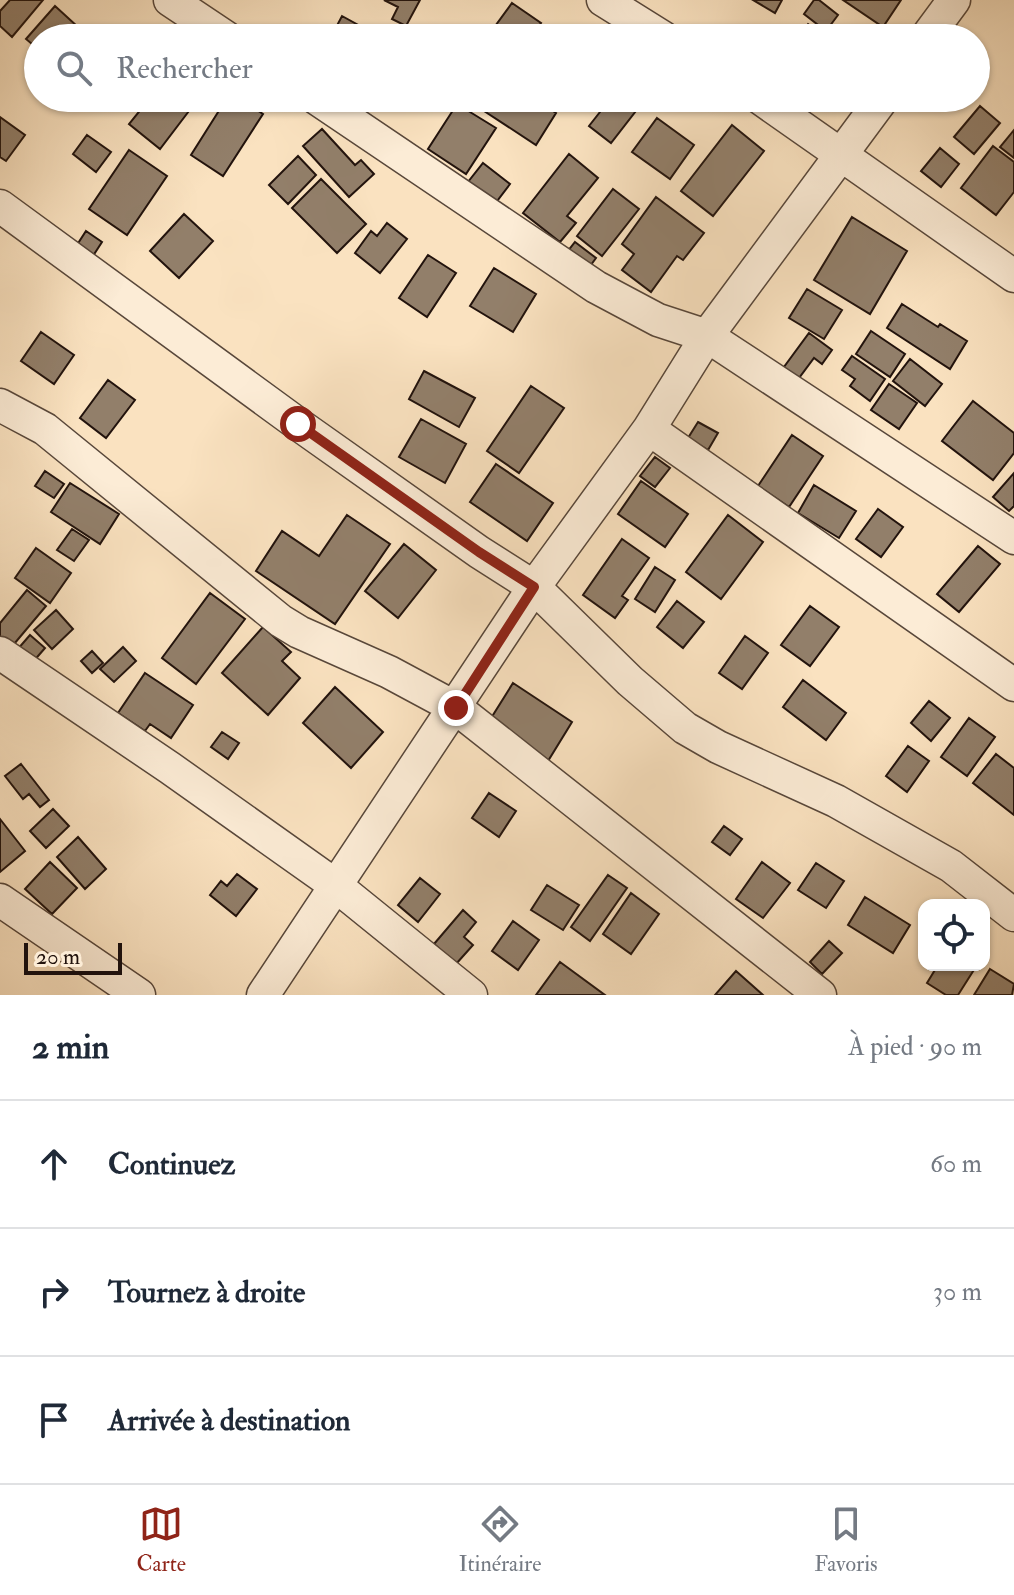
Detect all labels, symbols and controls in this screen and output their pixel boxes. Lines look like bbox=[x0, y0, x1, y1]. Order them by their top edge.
search box bbox=[24, 24, 990, 112]
icon: search bbox=[52, 46, 96, 90]
text: Rechercher bbox=[116, 50, 253, 87]
route start bbox=[280, 406, 316, 442]
route end bbox=[438, 690, 474, 726]
map controls bbox=[918, 899, 990, 971]
button: locate bbox=[918, 899, 990, 971]
scale bar bbox=[24, 939, 122, 975]
text: 20 m bbox=[36, 943, 80, 971]
text: 2 min bbox=[32, 1026, 109, 1069]
text: À pied · 90 m bbox=[848, 1031, 982, 1063]
icon: ahead bbox=[32, 1142, 76, 1186]
text: Continuez bbox=[108, 1146, 235, 1183]
text: 60 m bbox=[930, 1148, 982, 1180]
icon: right bbox=[32, 1270, 76, 1314]
text: Tournez à droite bbox=[108, 1274, 305, 1311]
text: 30 m bbox=[933, 1276, 982, 1308]
icon: arrive bbox=[32, 1398, 76, 1442]
text: Arrivée à destination bbox=[108, 1402, 351, 1439]
tab: Carte bbox=[136, 1502, 186, 1578]
tab: Itinéraire bbox=[459, 1502, 541, 1578]
tab: Favoris bbox=[814, 1502, 878, 1578]

